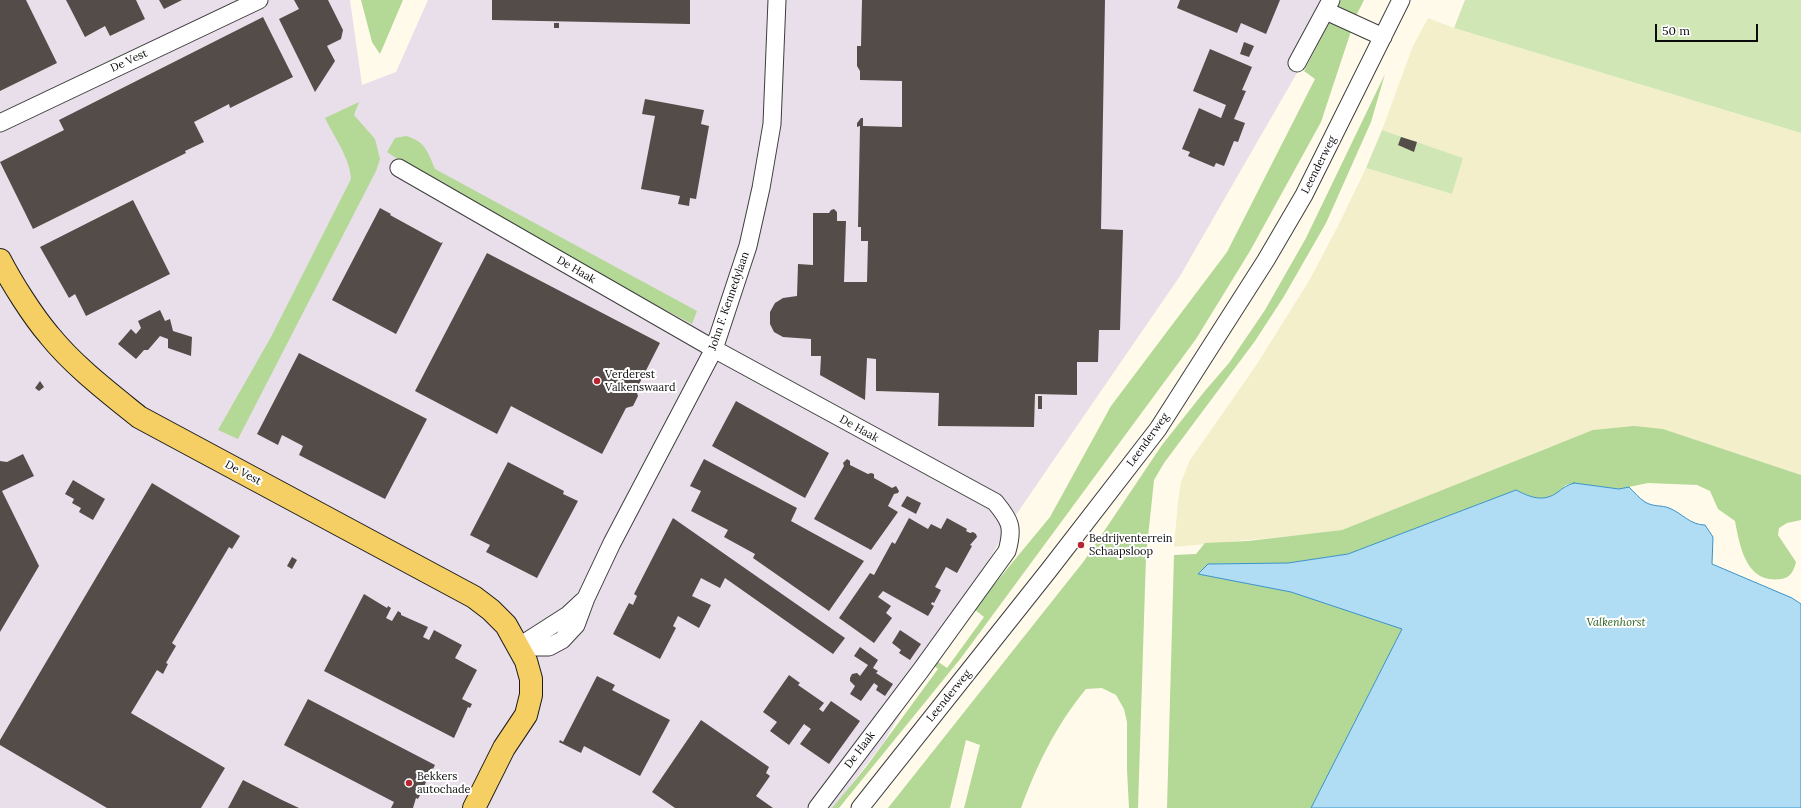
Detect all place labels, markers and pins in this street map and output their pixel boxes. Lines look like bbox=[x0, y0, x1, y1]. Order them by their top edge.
place label: Verderest Valkenswaard bbox=[605, 368, 675, 394]
marker: Verderest Valkenswaard bbox=[592, 376, 602, 386]
place label: Bedrijventerrein Schaapsloop bbox=[1089, 532, 1172, 558]
marker: Bedrijventerrein Schaapsloop bbox=[1076, 540, 1086, 550]
place label: Bekkers autochade bbox=[417, 770, 471, 796]
marker: Bekkers autochade bbox=[404, 778, 414, 788]

